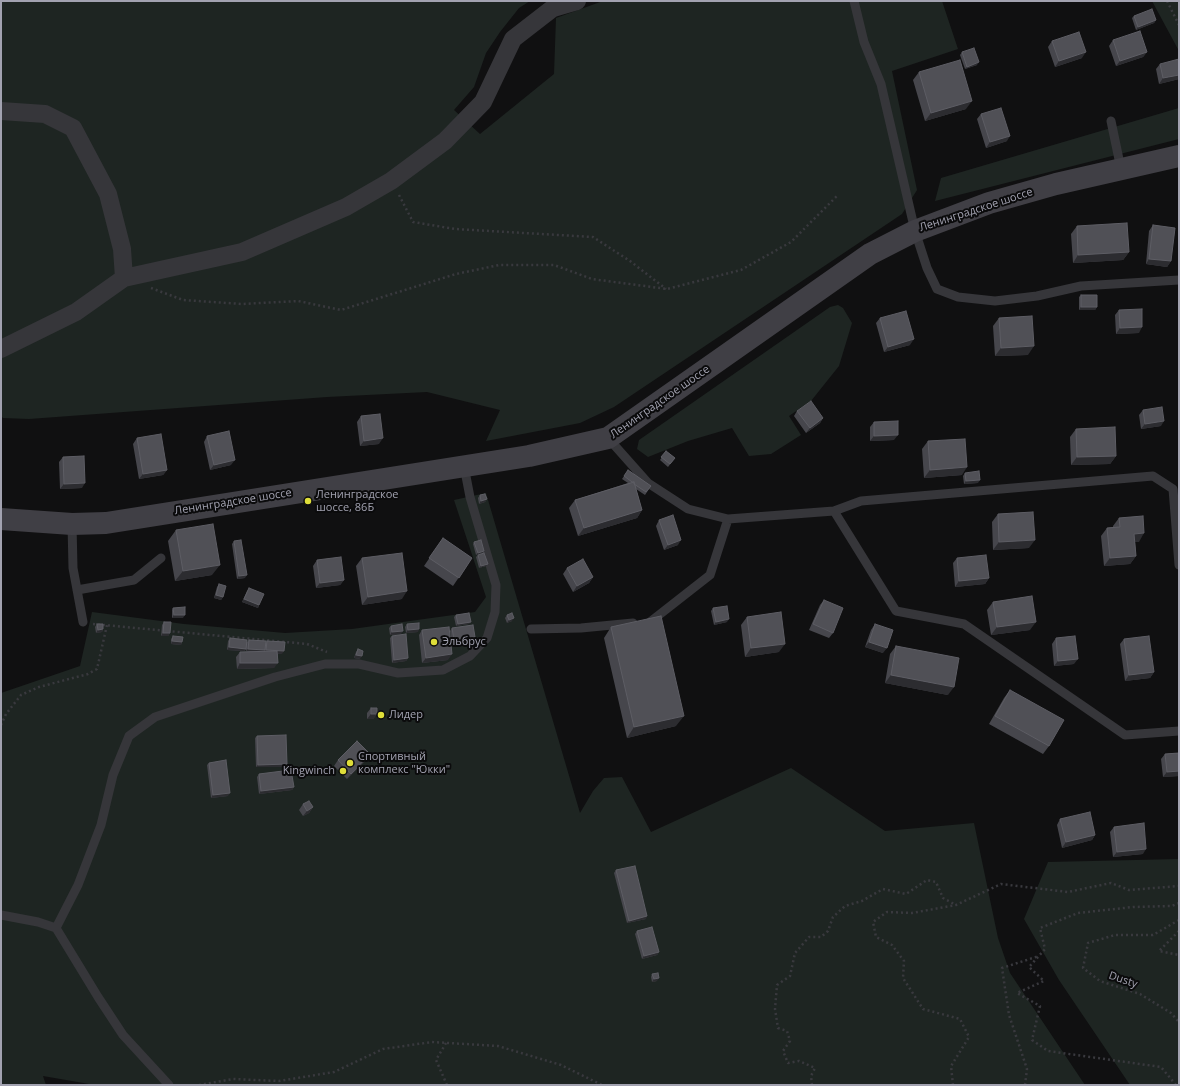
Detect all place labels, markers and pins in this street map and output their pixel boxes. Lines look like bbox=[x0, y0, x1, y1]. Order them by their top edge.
place label: Ленинградское шоссе, 86Б bbox=[316, 488, 398, 514]
marker: Ленинградское шоссе, 86Б bbox=[303, 496, 313, 506]
place label: Эльбрус bbox=[442, 635, 486, 649]
marker: Эльбрус bbox=[429, 637, 439, 647]
place label: Лидер bbox=[389, 708, 423, 722]
marker: Лидер bbox=[376, 710, 386, 720]
place label: Спортивный комплекс "Юкки" bbox=[358, 750, 450, 776]
marker: Спортивный комплекс "Юкки" bbox=[345, 758, 355, 768]
place label: Kingwinch bbox=[283, 764, 335, 778]
marker: Kingwinch bbox=[338, 766, 348, 776]

